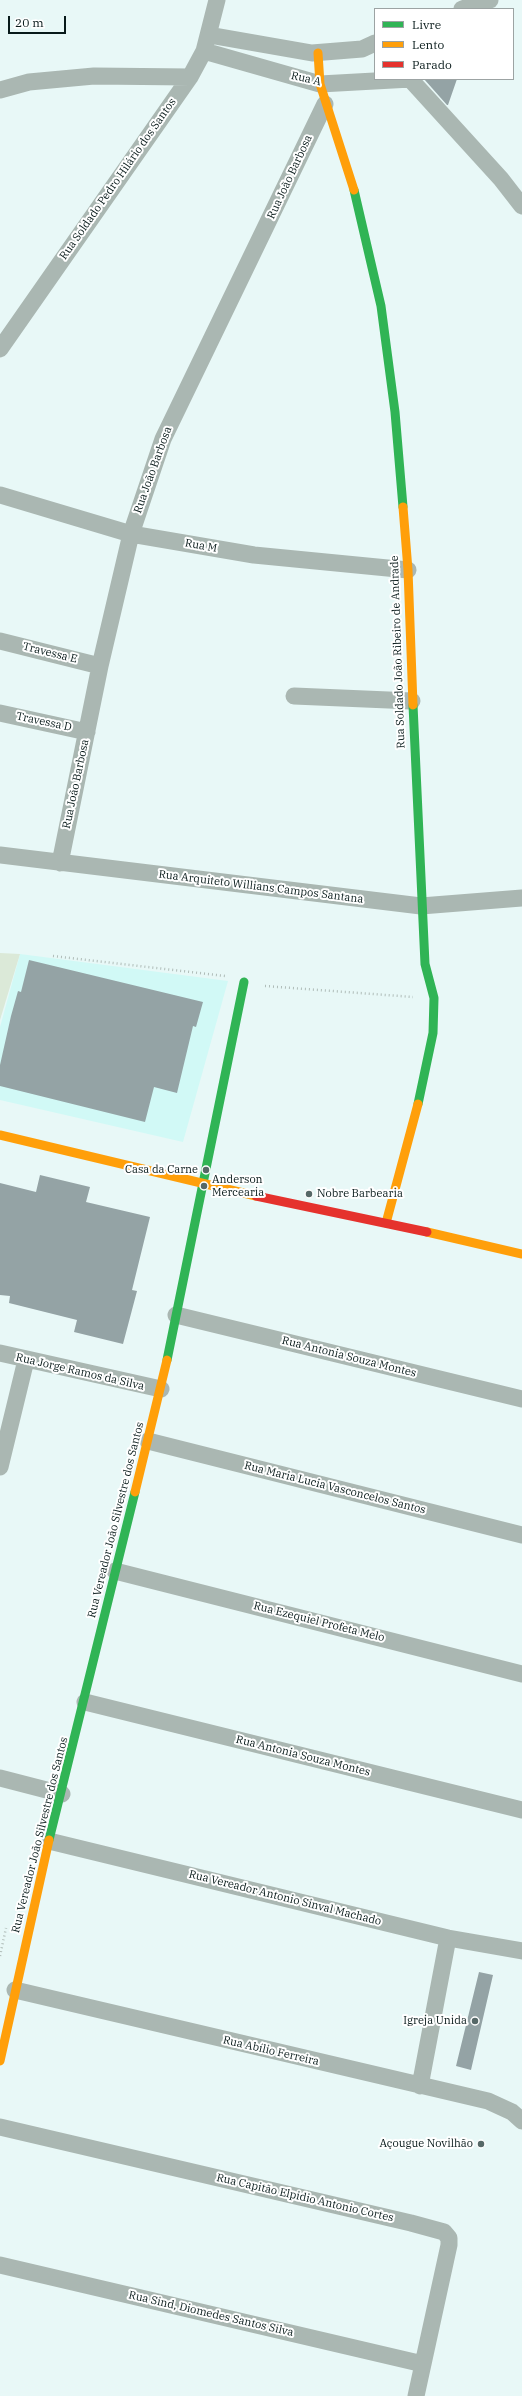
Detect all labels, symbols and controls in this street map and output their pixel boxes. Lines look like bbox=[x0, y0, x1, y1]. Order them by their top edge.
scale bar bbox=[10, 8, 68, 34]
legend bbox=[374, 8, 514, 80]
text: 20 m bbox=[15, 15, 44, 30]
text: Livre bbox=[412, 17, 441, 32]
text: Lento bbox=[412, 37, 444, 52]
text: Parado bbox=[412, 57, 452, 72]
street label: Rua A bbox=[290, 69, 322, 89]
street label: Rua Soldado Pedro Hilário dos Santos bbox=[57, 96, 179, 262]
street label: Rua João Barbosa bbox=[265, 133, 315, 221]
street label: Rua João Barbosa bbox=[131, 425, 175, 515]
street label: Rua M bbox=[184, 537, 218, 555]
street label: Rua Soldado João Ribeiro de Andrade bbox=[388, 555, 408, 749]
street label: Travessa E bbox=[21, 640, 79, 666]
street label: Travessa D bbox=[15, 710, 73, 734]
street label: Rua João Barbosa bbox=[60, 738, 92, 830]
street label: Rua Arquiteto Willians Campos Santana bbox=[158, 868, 364, 906]
place label: Casa da Carne bbox=[125, 1163, 198, 1177]
marker: Casa da Carne bbox=[201, 1165, 211, 1175]
place label: Anderson Mercearia bbox=[212, 1173, 264, 1199]
marker: Anderson Mercearia bbox=[199, 1181, 209, 1191]
place label: Nobre Barbearia bbox=[317, 1187, 403, 1201]
marker: Nobre Barbearia bbox=[304, 1189, 314, 1199]
street label: Rua Antonia Souza Montes bbox=[280, 1334, 418, 1380]
street label: Rua Jorge Ramos da Silva bbox=[15, 1351, 145, 1393]
street label: Rua Vereador João Silvestre dos Santos bbox=[85, 1421, 147, 1619]
street label: Rua Maria Lucia Vasconcelos Santos bbox=[243, 1459, 427, 1517]
street label: Rua Ezequiel Profeta Melo bbox=[252, 1599, 386, 1645]
street label: Rua Antonia Souza Montes bbox=[234, 1733, 372, 1779]
street label: Rua Vereador João Silvestre dos Santos bbox=[9, 1736, 71, 1934]
street label: Rua Vereador Antonio Sinval Machado bbox=[187, 1868, 383, 1928]
place label: Igreja Unida bbox=[403, 2014, 467, 2028]
marker: Igreja Unida bbox=[470, 2016, 480, 2026]
street label: Rua Abílio Ferreira bbox=[222, 2034, 320, 2068]
place label: Açougue Novilhão bbox=[379, 2137, 473, 2151]
marker: Açougue Novilhão bbox=[476, 2139, 486, 2149]
street label: Rua Capitão Elpidio Antonio Cortes bbox=[215, 2171, 395, 2225]
street label: Rua Sind, Diomedes Santos Silva bbox=[127, 2289, 295, 2339]

